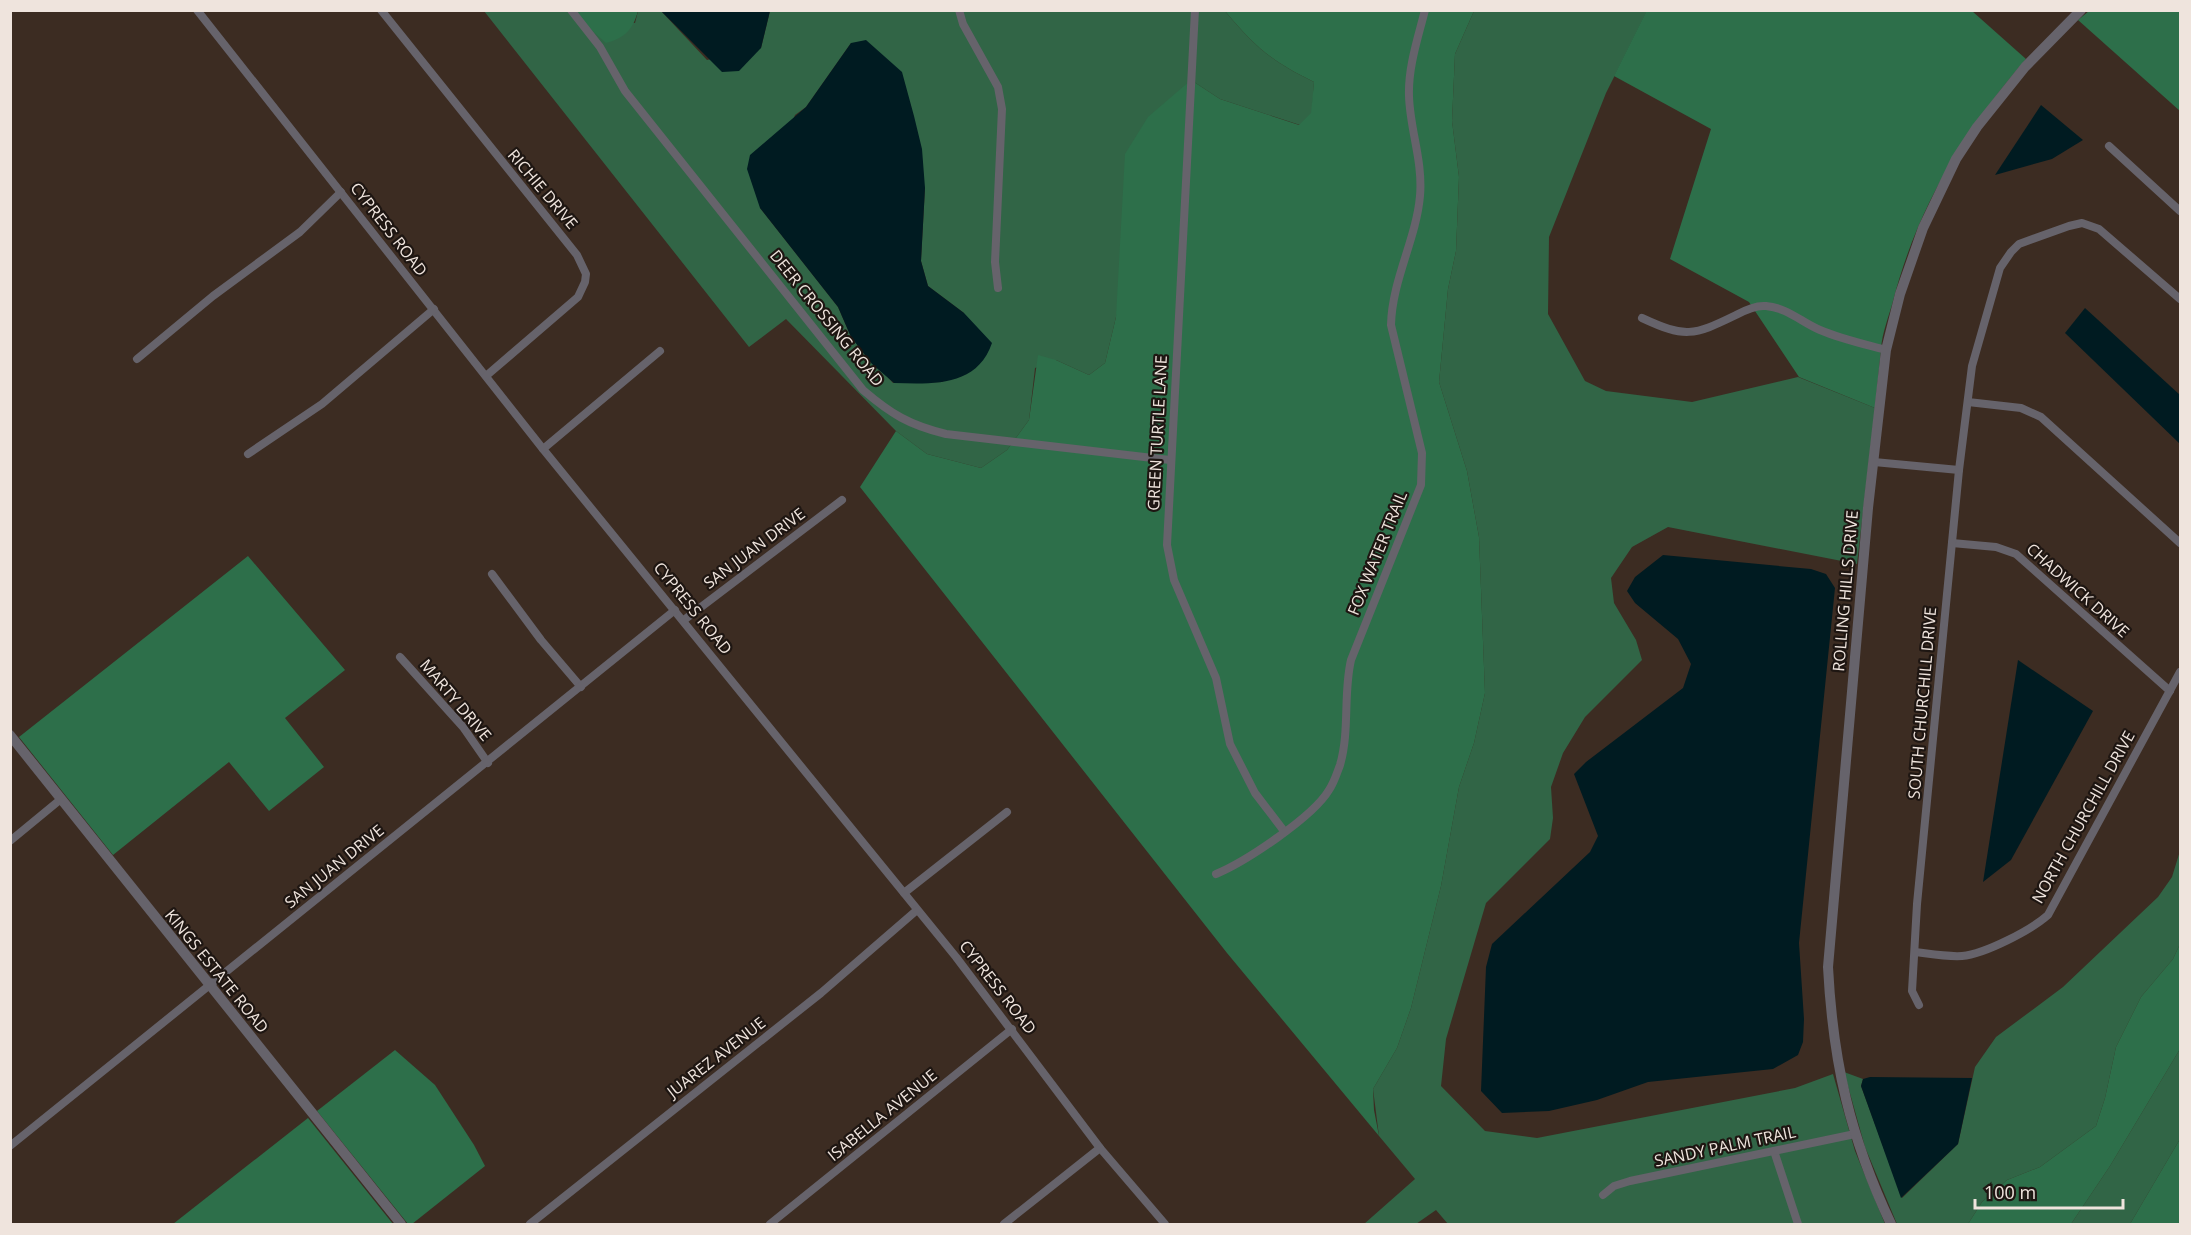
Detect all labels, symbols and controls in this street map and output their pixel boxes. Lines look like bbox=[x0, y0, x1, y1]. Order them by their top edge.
street label: RICHIE DRIVE bbox=[503, 144, 583, 234]
street label: CYPRESS ROAD bbox=[345, 178, 433, 280]
street label: DEER CROSSING ROAD bbox=[765, 245, 889, 391]
street label: GREEN TURTLE LANE bbox=[1142, 355, 1172, 511]
street label: FOX WATER TRAIL bbox=[1342, 488, 1412, 618]
street label: SAN JUAN DRIVE bbox=[699, 503, 809, 593]
street label: ROLLING HILLS DRIVE bbox=[1827, 510, 1863, 672]
street label: CHADWICK DRIVE bbox=[2022, 538, 2134, 642]
street label: CYPRESS ROAD bbox=[649, 557, 737, 659]
street label: SOUTH CHURCHILL DRIVE bbox=[1903, 606, 1941, 800]
street label: MARTY DRIVE bbox=[415, 654, 497, 746]
street label: NORTH CHURCHILL DRIVE bbox=[2026, 727, 2140, 907]
street label: SAN JUAN DRIVE bbox=[280, 819, 388, 913]
street label: KINGS ESTATE ROAD bbox=[160, 904, 274, 1038]
street label: CYPRESS ROAD bbox=[954, 936, 1042, 1038]
street label: JUAREZ AVENUE bbox=[661, 1012, 770, 1104]
street label: ISABELLA AVENUE bbox=[823, 1064, 941, 1166]
street label: SANDY PALM TRAIL bbox=[1652, 1120, 1798, 1172]
scale bar bbox=[1975, 1172, 2124, 1210]
text: 100 m bbox=[1984, 1180, 2036, 1204]

